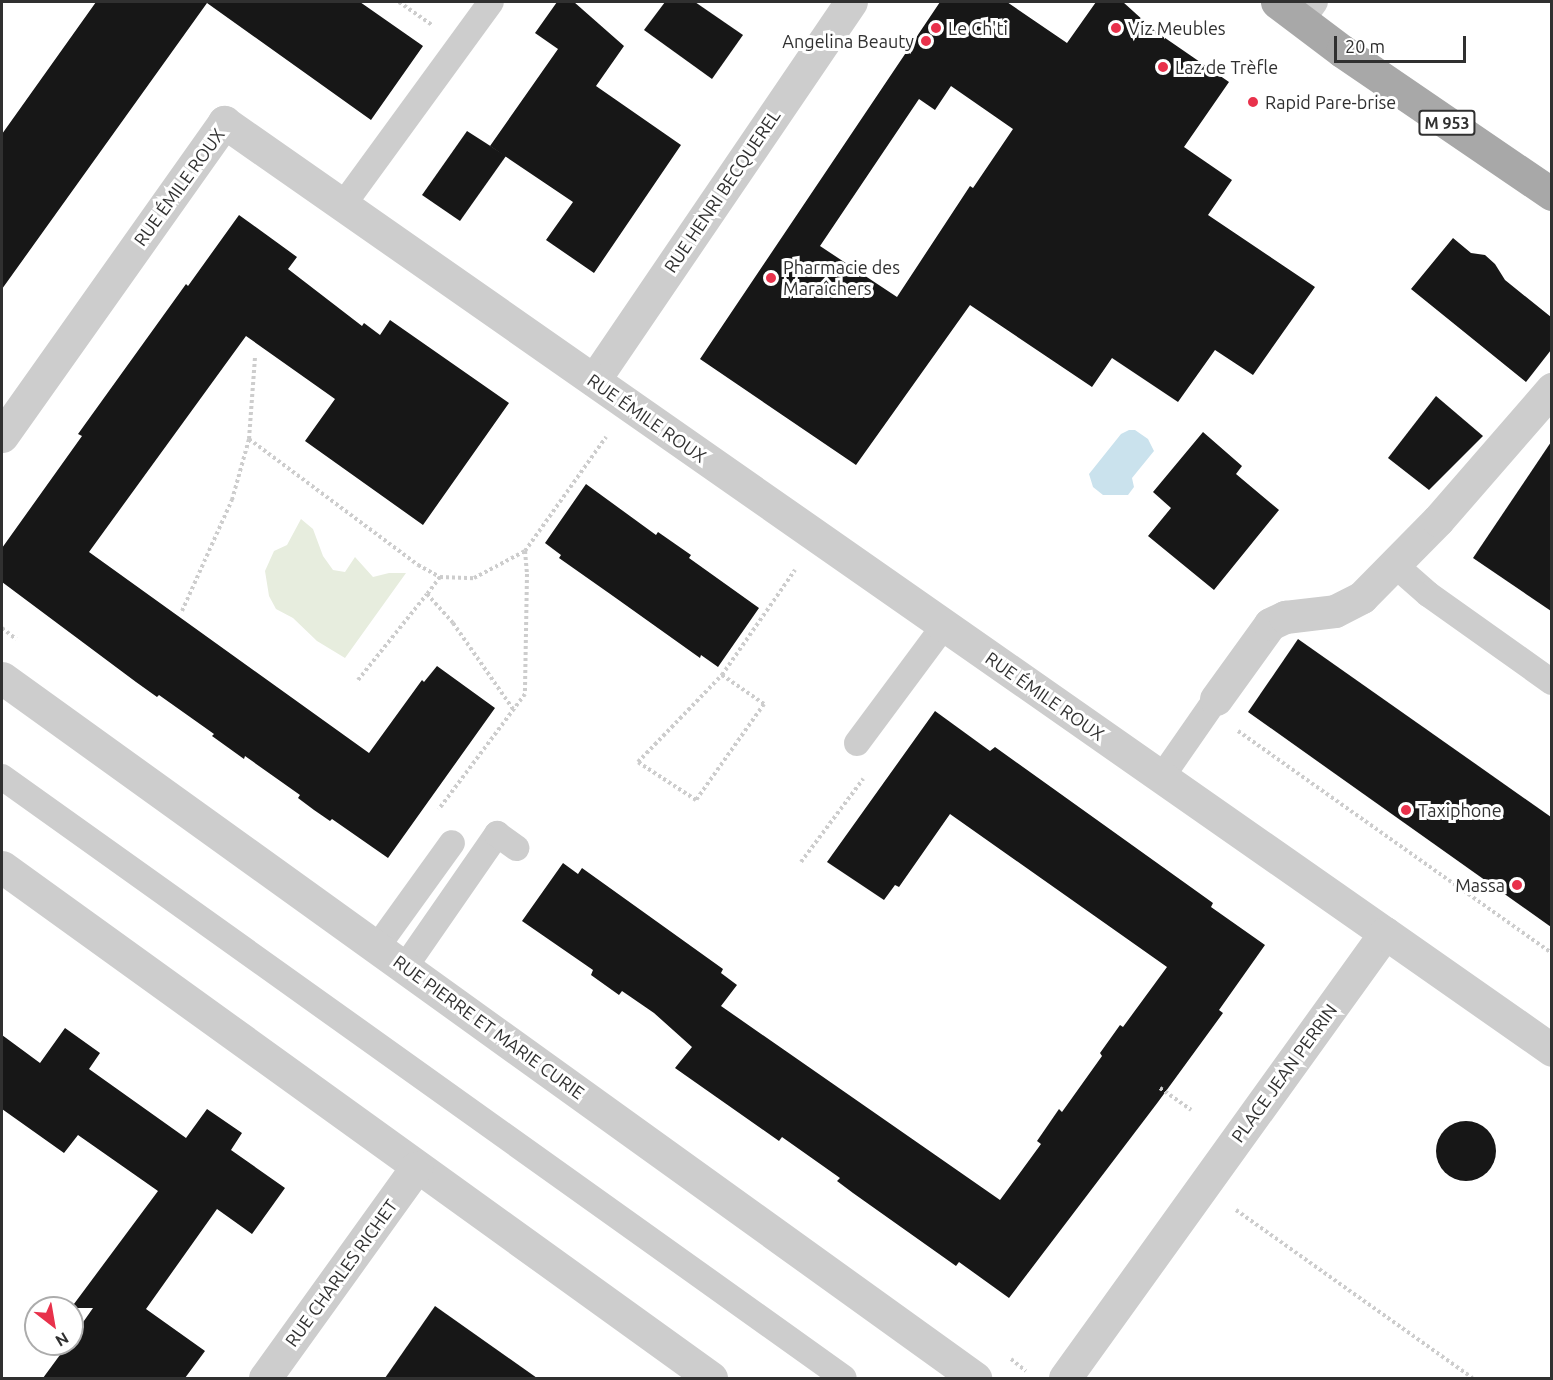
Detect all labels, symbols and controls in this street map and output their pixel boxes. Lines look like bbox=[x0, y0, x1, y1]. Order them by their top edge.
place label: Le Ch'ti bbox=[948, 17, 1008, 39]
place label: Viz Meubles bbox=[1128, 17, 1226, 39]
marker: Le Ch'ti bbox=[929, 21, 943, 35]
marker: Viz Meubles bbox=[1109, 21, 1123, 35]
scale bar bbox=[1337, 24, 1469, 62]
place label: Angelina Beauty bbox=[782, 30, 914, 52]
marker: Angelina Beauty bbox=[919, 34, 933, 48]
text: 20 m bbox=[1345, 36, 1385, 56]
place label: Laz de Trèfle bbox=[1175, 56, 1278, 78]
marker: Laz de Trèfle bbox=[1156, 60, 1170, 74]
place label: Rapid Pare-brise bbox=[1265, 91, 1396, 113]
marker: Rapid Pare-brise bbox=[1246, 95, 1260, 109]
street label: RUE HENRI BECQUEREL bbox=[659, 105, 785, 277]
road number: M 953 bbox=[1417, 110, 1477, 136]
street label: RUE ÉMILE ROUX bbox=[129, 124, 229, 250]
place label: Pharmacie des Maraîchers bbox=[783, 257, 900, 300]
marker: Pharmacie des Maraîchers bbox=[764, 271, 778, 285]
street label: RUE ÉMILE ROUX bbox=[583, 369, 711, 467]
street label: RUE ÉMILE ROUX bbox=[981, 647, 1109, 745]
place label: Taxiphone bbox=[1418, 799, 1502, 821]
marker: Taxiphone bbox=[1399, 803, 1413, 817]
place label: Massa bbox=[1455, 874, 1505, 896]
marker: Massa bbox=[1510, 878, 1524, 892]
street label: RUE PIERRE ET MARIE CURIE bbox=[389, 950, 589, 1104]
street label: PLACE JEAN PERRIN bbox=[1227, 1000, 1341, 1146]
street label: RUE CHARLES RICHET bbox=[280, 1195, 402, 1351]
north arrow bbox=[24, 1296, 84, 1356]
text: N bbox=[52, 1329, 72, 1351]

